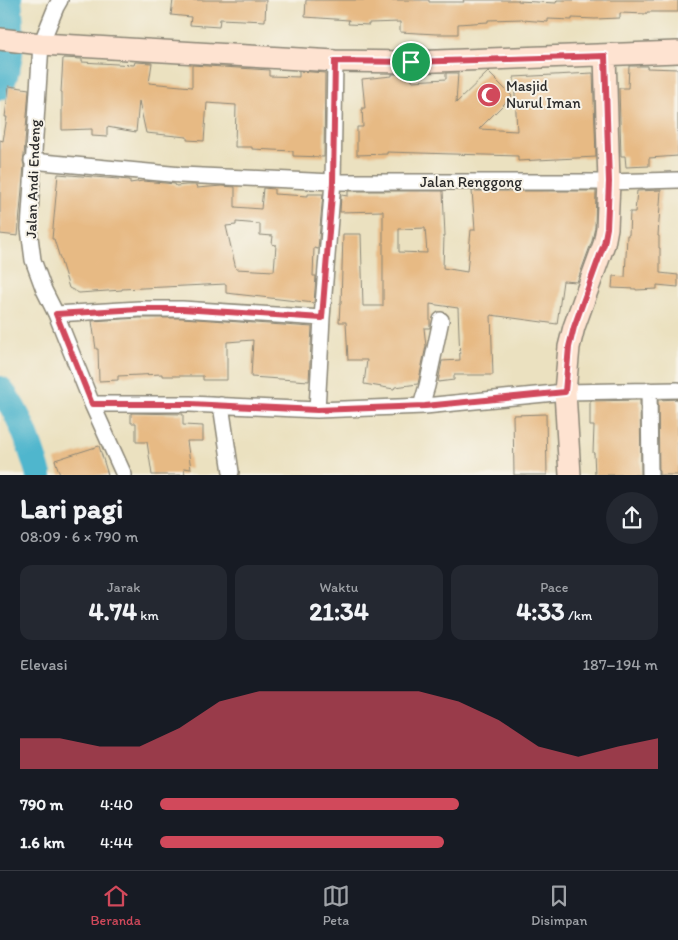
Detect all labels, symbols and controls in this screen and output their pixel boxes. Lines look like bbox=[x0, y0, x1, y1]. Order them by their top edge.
pin bbox=[390, 41, 432, 83]
icon: arrive bbox=[397, 48, 425, 76]
place label: Masjid Nurul Iman bbox=[506, 77, 581, 112]
mosque icon: Masjid Nurul Iman bbox=[476, 82, 502, 108]
street label: Jalan Andi Endeng bbox=[22, 119, 44, 239]
street label: Jalan Renggong bbox=[420, 173, 522, 191]
text: Lari pagi bbox=[20, 491, 123, 525]
button: share bbox=[606, 492, 658, 544]
text: 08:09 · 6 × 790 m bbox=[20, 527, 139, 546]
text: Jarak bbox=[107, 579, 140, 596]
text: Waktu bbox=[320, 579, 358, 596]
text: Pace bbox=[540, 579, 568, 596]
text: 4.74 bbox=[89, 596, 137, 626]
text: 21:34 bbox=[309, 596, 369, 626]
text: 4:33 bbox=[516, 596, 565, 626]
text: km bbox=[137, 607, 159, 624]
text: /km bbox=[565, 607, 592, 624]
text: Elevasi bbox=[20, 655, 68, 674]
text: 187–194 m bbox=[582, 655, 658, 674]
text: 790 m bbox=[20, 795, 63, 814]
text: 4:40 bbox=[100, 795, 133, 814]
text: 1.6 km bbox=[20, 833, 65, 852]
text: 4:44 bbox=[100, 833, 133, 852]
tab: Beranda bbox=[90, 882, 141, 929]
tab: Peta bbox=[322, 882, 350, 929]
tab: Disimpan bbox=[531, 882, 588, 929]

